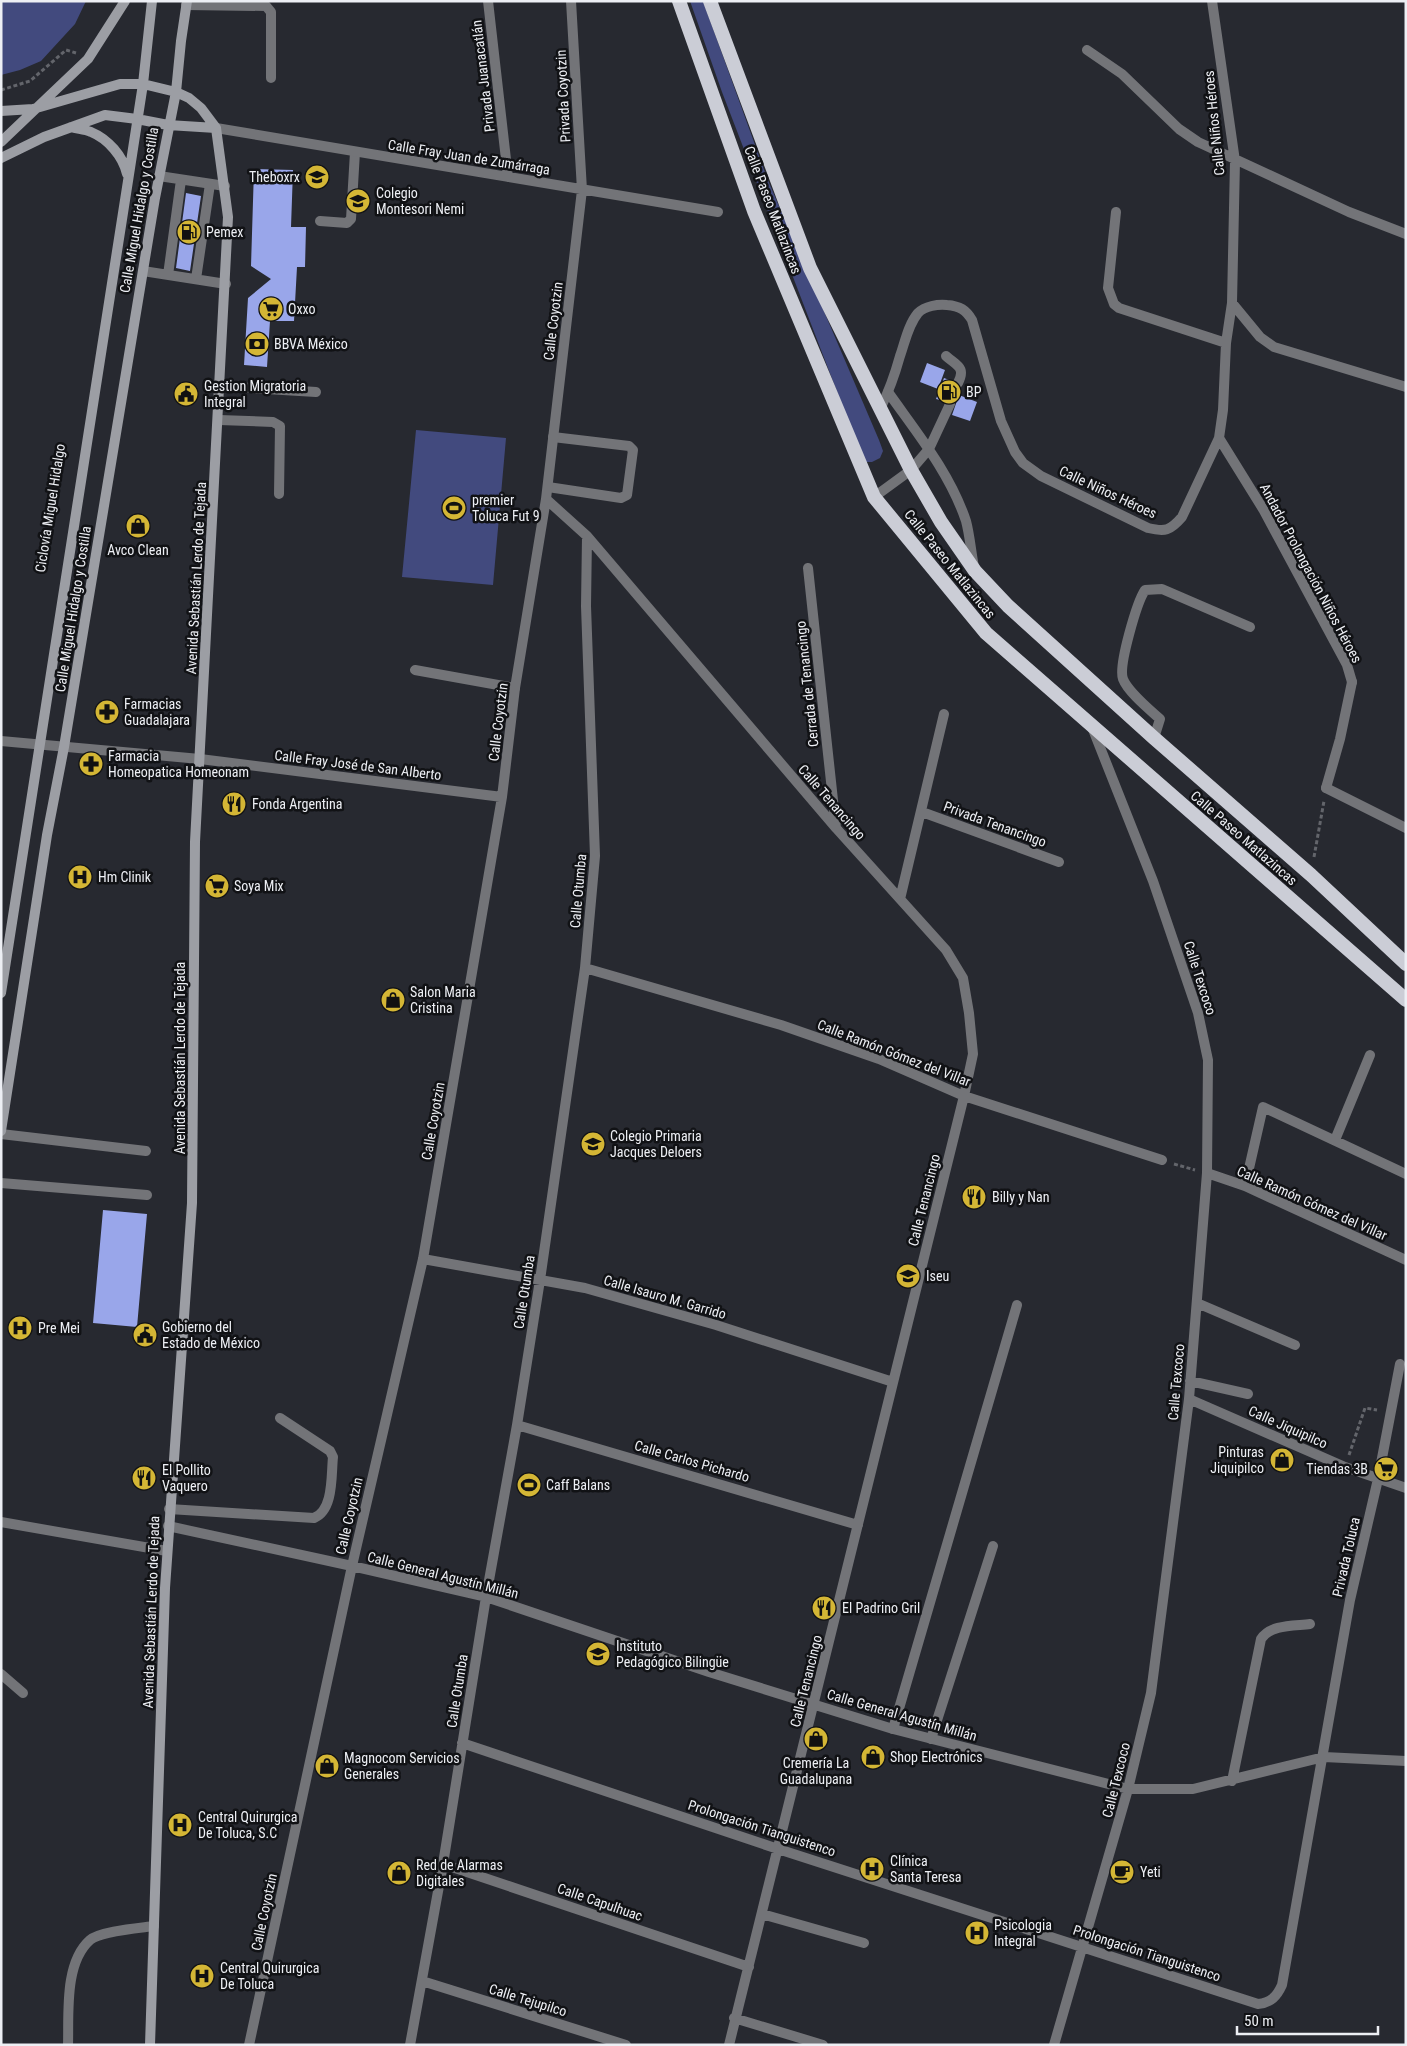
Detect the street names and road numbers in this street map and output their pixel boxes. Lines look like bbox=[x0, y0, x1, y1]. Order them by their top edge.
street label: Privada Juanacatlán bbox=[468, 19, 498, 133]
street label: Privada Coyotzin bbox=[553, 49, 573, 143]
street label: Calle Niños Héroes bbox=[1201, 70, 1227, 176]
street label: Calle Miguel Hidalgo y Costilla bbox=[117, 126, 161, 294]
street label: Calle Fray Juan de Zumárraga bbox=[387, 136, 551, 178]
street label: Calle Paseo Matlazincas bbox=[741, 144, 805, 276]
street label: Calle Coyotzin bbox=[540, 281, 566, 361]
street label: Ciclovía Miguel Hidalgo bbox=[32, 442, 68, 574]
street label: Calle Niños Héroes bbox=[1057, 462, 1159, 522]
street label: Avenida Sebastián Lerdo de Tejada bbox=[183, 481, 209, 675]
street label: Andador Prolongación Niños Héroes bbox=[1257, 481, 1365, 665]
street label: Calle Paseo Matlazincas bbox=[901, 506, 999, 622]
street label: Calle Miguel Hidalgo y Costilla bbox=[52, 525, 94, 693]
street label: Cerrada de Tenancingo bbox=[792, 620, 822, 748]
street label: Calle Coyotzin bbox=[485, 682, 511, 762]
street label: Calle Fray José de San Alberto bbox=[274, 747, 442, 783]
street label: Calle Tenancingo bbox=[795, 761, 869, 843]
street label: Calle Paseo Matlazincas bbox=[1188, 788, 1300, 888]
street label: Privada Tenancingo bbox=[941, 798, 1049, 850]
street label: Calle Otumba bbox=[567, 853, 589, 929]
street label: Calle Texcoco bbox=[1181, 939, 1219, 1017]
street label: Avenida Sebastián Lerdo de Tejada bbox=[172, 962, 188, 1154]
street label: Calle Ramón Gómez del Villar bbox=[815, 1016, 973, 1090]
street label: Calle Coyotzin bbox=[418, 1081, 448, 1161]
street label: Calle Tenancingo bbox=[905, 1152, 943, 1248]
street label: Calle Ramón Gómez del Villar bbox=[1234, 1163, 1390, 1243]
street label: Calle Otumba bbox=[510, 1254, 538, 1330]
street label: Calle Isauro M. Garrido bbox=[602, 1272, 728, 1322]
street label: Calle Texcoco bbox=[1165, 1343, 1187, 1421]
street label: Calle Jiquipilco bbox=[1246, 1402, 1330, 1452]
street label: Calle Carlos Pichardo bbox=[633, 1437, 751, 1485]
street label: Calle Coyotzin bbox=[332, 1476, 366, 1556]
street label: Avenida Sebastián Lerdo de Tejada bbox=[140, 1515, 162, 1709]
street label: Privada Toluca bbox=[1329, 1516, 1363, 1598]
street label: Calle General Agustín Millán bbox=[366, 1548, 520, 1602]
street label: Calle Tenancingo bbox=[787, 1633, 825, 1729]
street label: Calle Otumba bbox=[443, 1653, 471, 1729]
street label: Calle General Agustín Millán bbox=[825, 1686, 979, 1744]
street label: Calle Texcoco bbox=[1099, 1741, 1133, 1819]
street label: Prolongación Tianguistenco bbox=[686, 1797, 838, 1859]
street label: Calle Coyotzin bbox=[248, 1872, 280, 1952]
street label: Calle Capulhuac bbox=[555, 1880, 645, 1924]
street label: Prolongación Tianguistenco bbox=[1071, 1922, 1223, 1984]
street label: Calle Tejupilco bbox=[487, 1981, 569, 2019]

